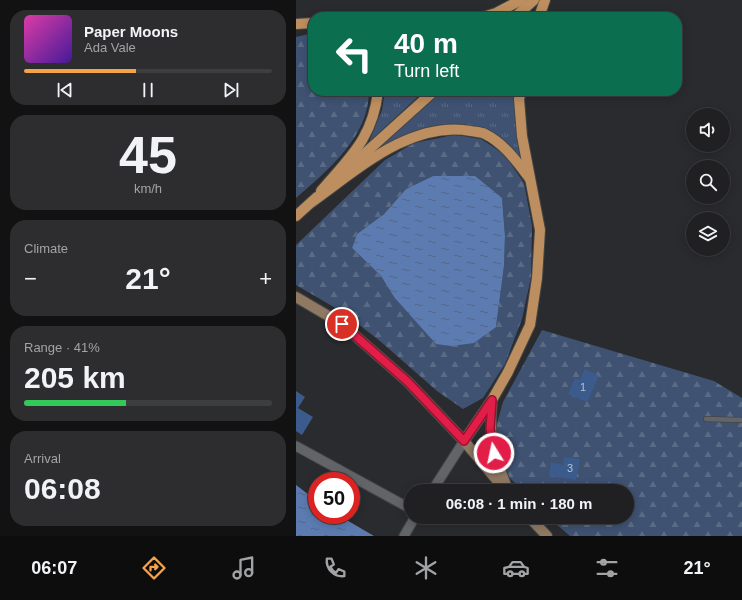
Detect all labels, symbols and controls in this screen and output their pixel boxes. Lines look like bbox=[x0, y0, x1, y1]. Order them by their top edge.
text: Paper Moons bbox=[84, 23, 178, 40]
icon: left bbox=[328, 28, 380, 80]
text: 40 m bbox=[394, 28, 458, 59]
text: Ada Vale bbox=[84, 40, 136, 55]
text: Turn left bbox=[394, 61, 459, 81]
icon: previous bbox=[54, 79, 76, 101]
icon: pause bbox=[137, 79, 159, 101]
icon: next bbox=[220, 79, 242, 101]
map controls bbox=[686, 108, 730, 256]
button: sound bbox=[686, 108, 730, 152]
text: 45 bbox=[119, 126, 177, 184]
button: search bbox=[686, 160, 730, 204]
text: km/h bbox=[134, 181, 162, 196]
button: layers bbox=[686, 212, 730, 256]
text: Climate bbox=[24, 241, 68, 256]
text: 21° bbox=[125, 262, 171, 295]
text: − bbox=[24, 266, 37, 291]
text: + bbox=[259, 266, 272, 291]
pin bbox=[325, 307, 359, 341]
icon: arrive bbox=[331, 313, 353, 335]
text: Range · 41% bbox=[24, 340, 100, 355]
text: 205 km bbox=[24, 361, 126, 394]
house number: 1 bbox=[580, 381, 586, 393]
position arrow bbox=[473, 432, 515, 474]
text: Arrival bbox=[24, 451, 61, 466]
house number: 3 bbox=[567, 462, 573, 474]
text: 06:08 bbox=[24, 472, 101, 505]
speed limit sign: 50 bbox=[308, 472, 360, 524]
text: 06:08 · 1 min · 180 m bbox=[446, 495, 592, 512]
icon: directions bbox=[140, 554, 168, 582]
icon: music bbox=[230, 554, 258, 582]
icon: phone bbox=[321, 554, 349, 582]
icon: climate bbox=[412, 554, 440, 582]
icon: car bbox=[502, 554, 530, 582]
icon: filters bbox=[593, 554, 621, 582]
text: 06:07 bbox=[31, 558, 77, 578]
text: 21° bbox=[683, 558, 711, 578]

